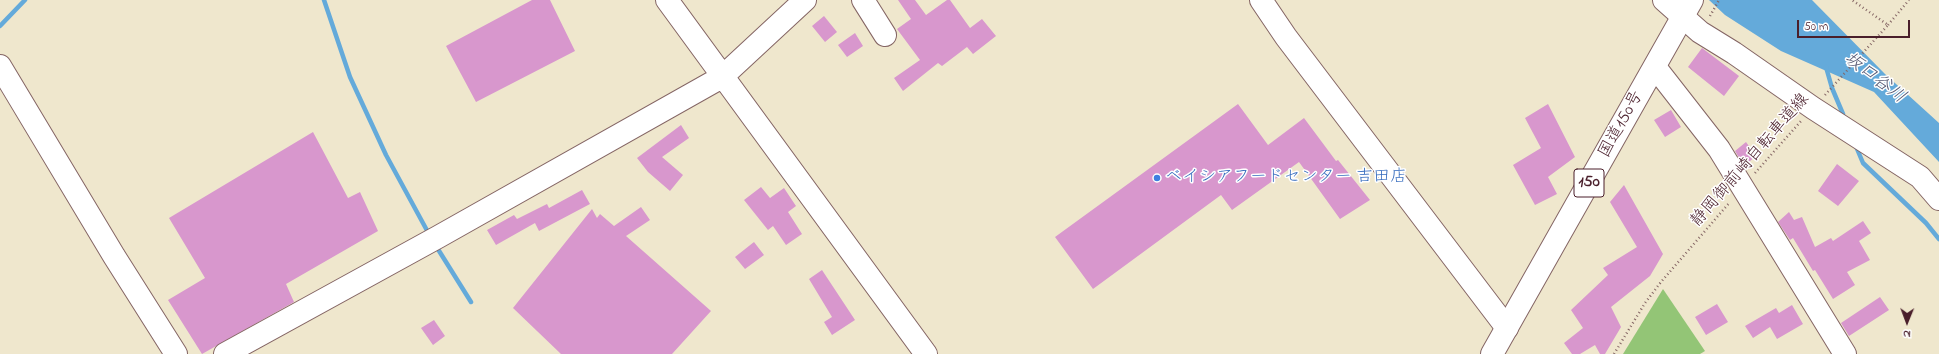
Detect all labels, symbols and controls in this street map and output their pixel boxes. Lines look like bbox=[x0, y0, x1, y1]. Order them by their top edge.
scale bar bbox=[1799, 12, 1912, 38]
text: 50 m bbox=[1804, 18, 1828, 36]
water label: 坂口谷川 bbox=[1839, 49, 1909, 109]
street label: 国道150号 bbox=[1595, 88, 1649, 162]
street label: 静岡御前崎自転車道線 bbox=[1688, 90, 1814, 232]
place label: ベイシアフードセンター 吉田店 bbox=[1165, 168, 1407, 188]
road number: 150 bbox=[1574, 169, 1604, 197]
marker: ベイシアフードセンター 吉田店 bbox=[1152, 173, 1162, 183]
north arrow bbox=[1887, 302, 1927, 342]
text: N bbox=[1903, 326, 1911, 342]

